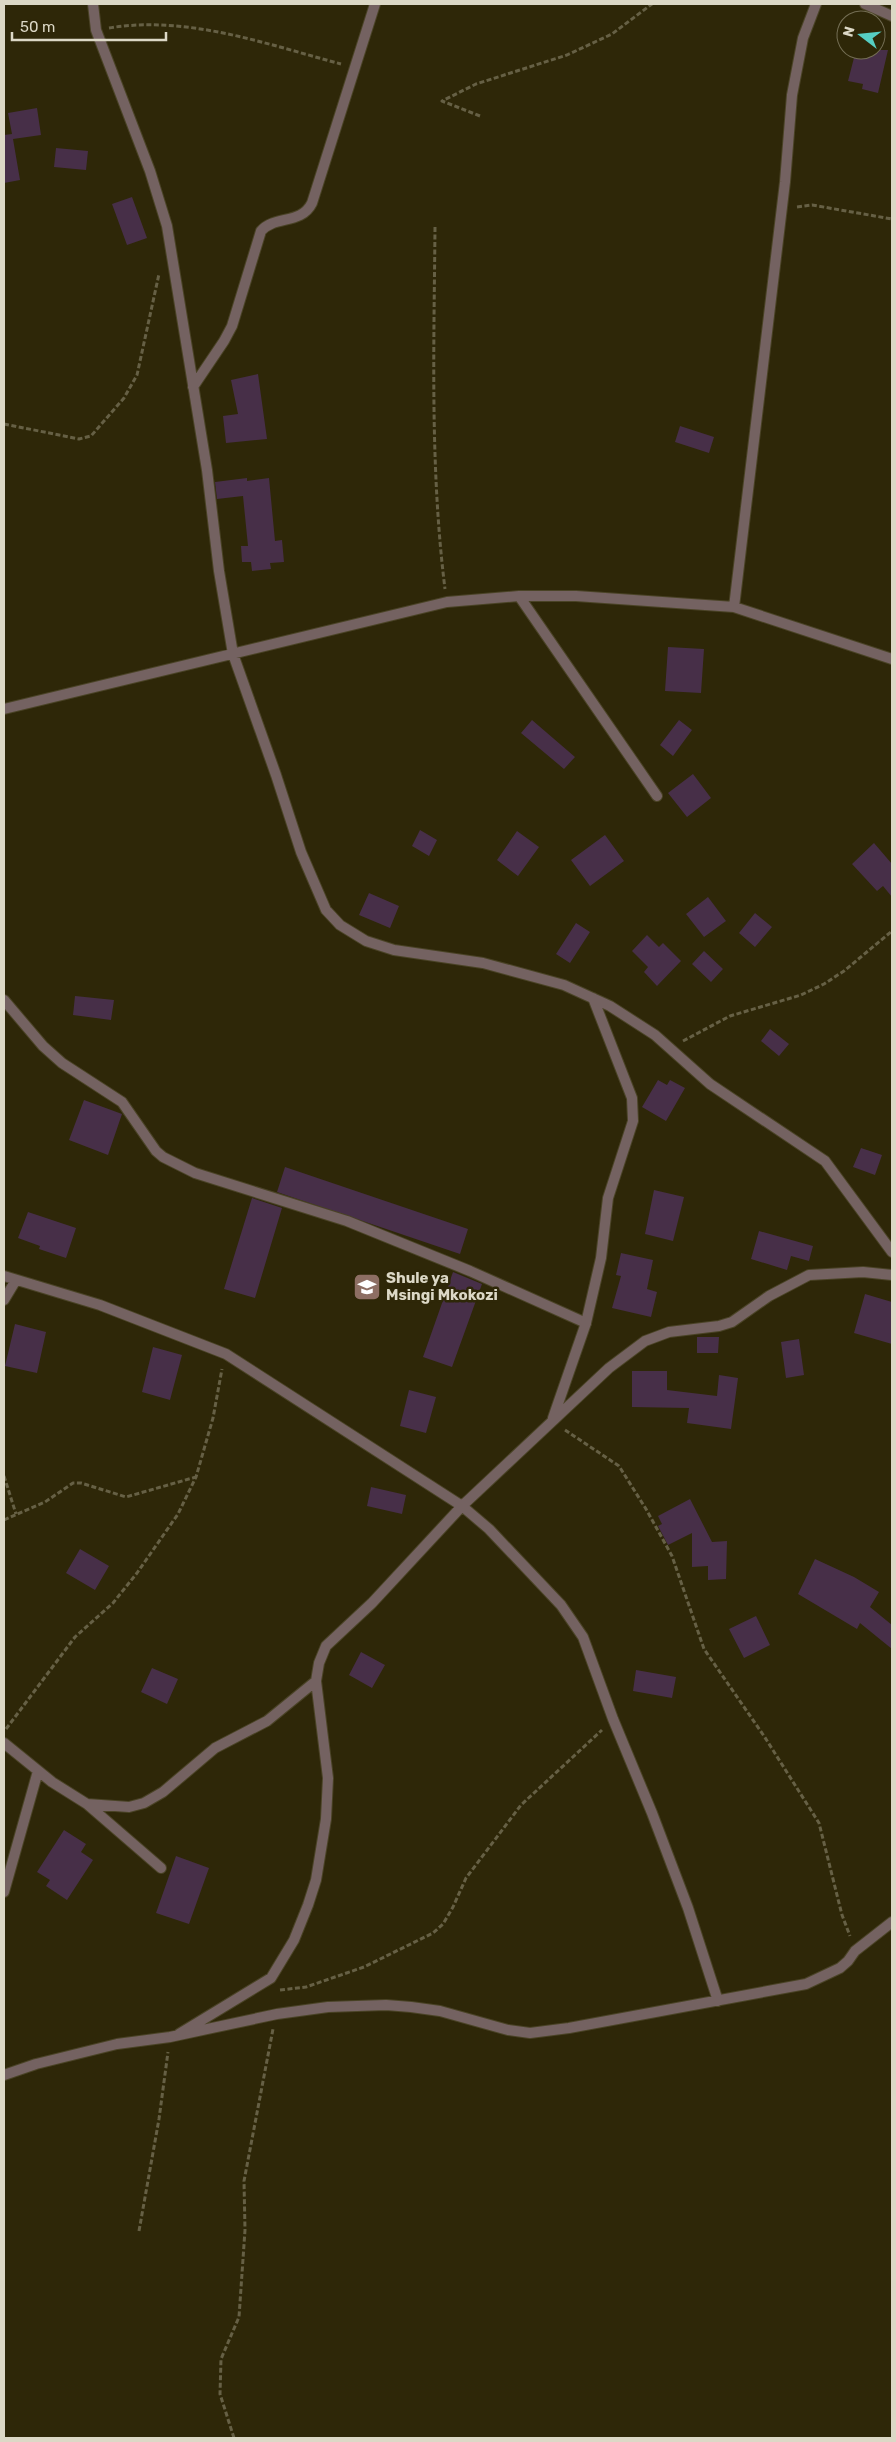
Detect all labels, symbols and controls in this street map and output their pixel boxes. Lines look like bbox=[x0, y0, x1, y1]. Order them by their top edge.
scale bar bbox=[12, 10, 166, 42]
north arrow bbox=[836, 10, 886, 60]
text: 50 m bbox=[20, 18, 55, 36]
text: N bbox=[839, 24, 859, 39]
place label: Shule ya Msingi Mkokozi bbox=[386, 1269, 498, 1304]
school or university icon: Shule ya Msingi Mkokozi bbox=[352, 1272, 382, 1302]

